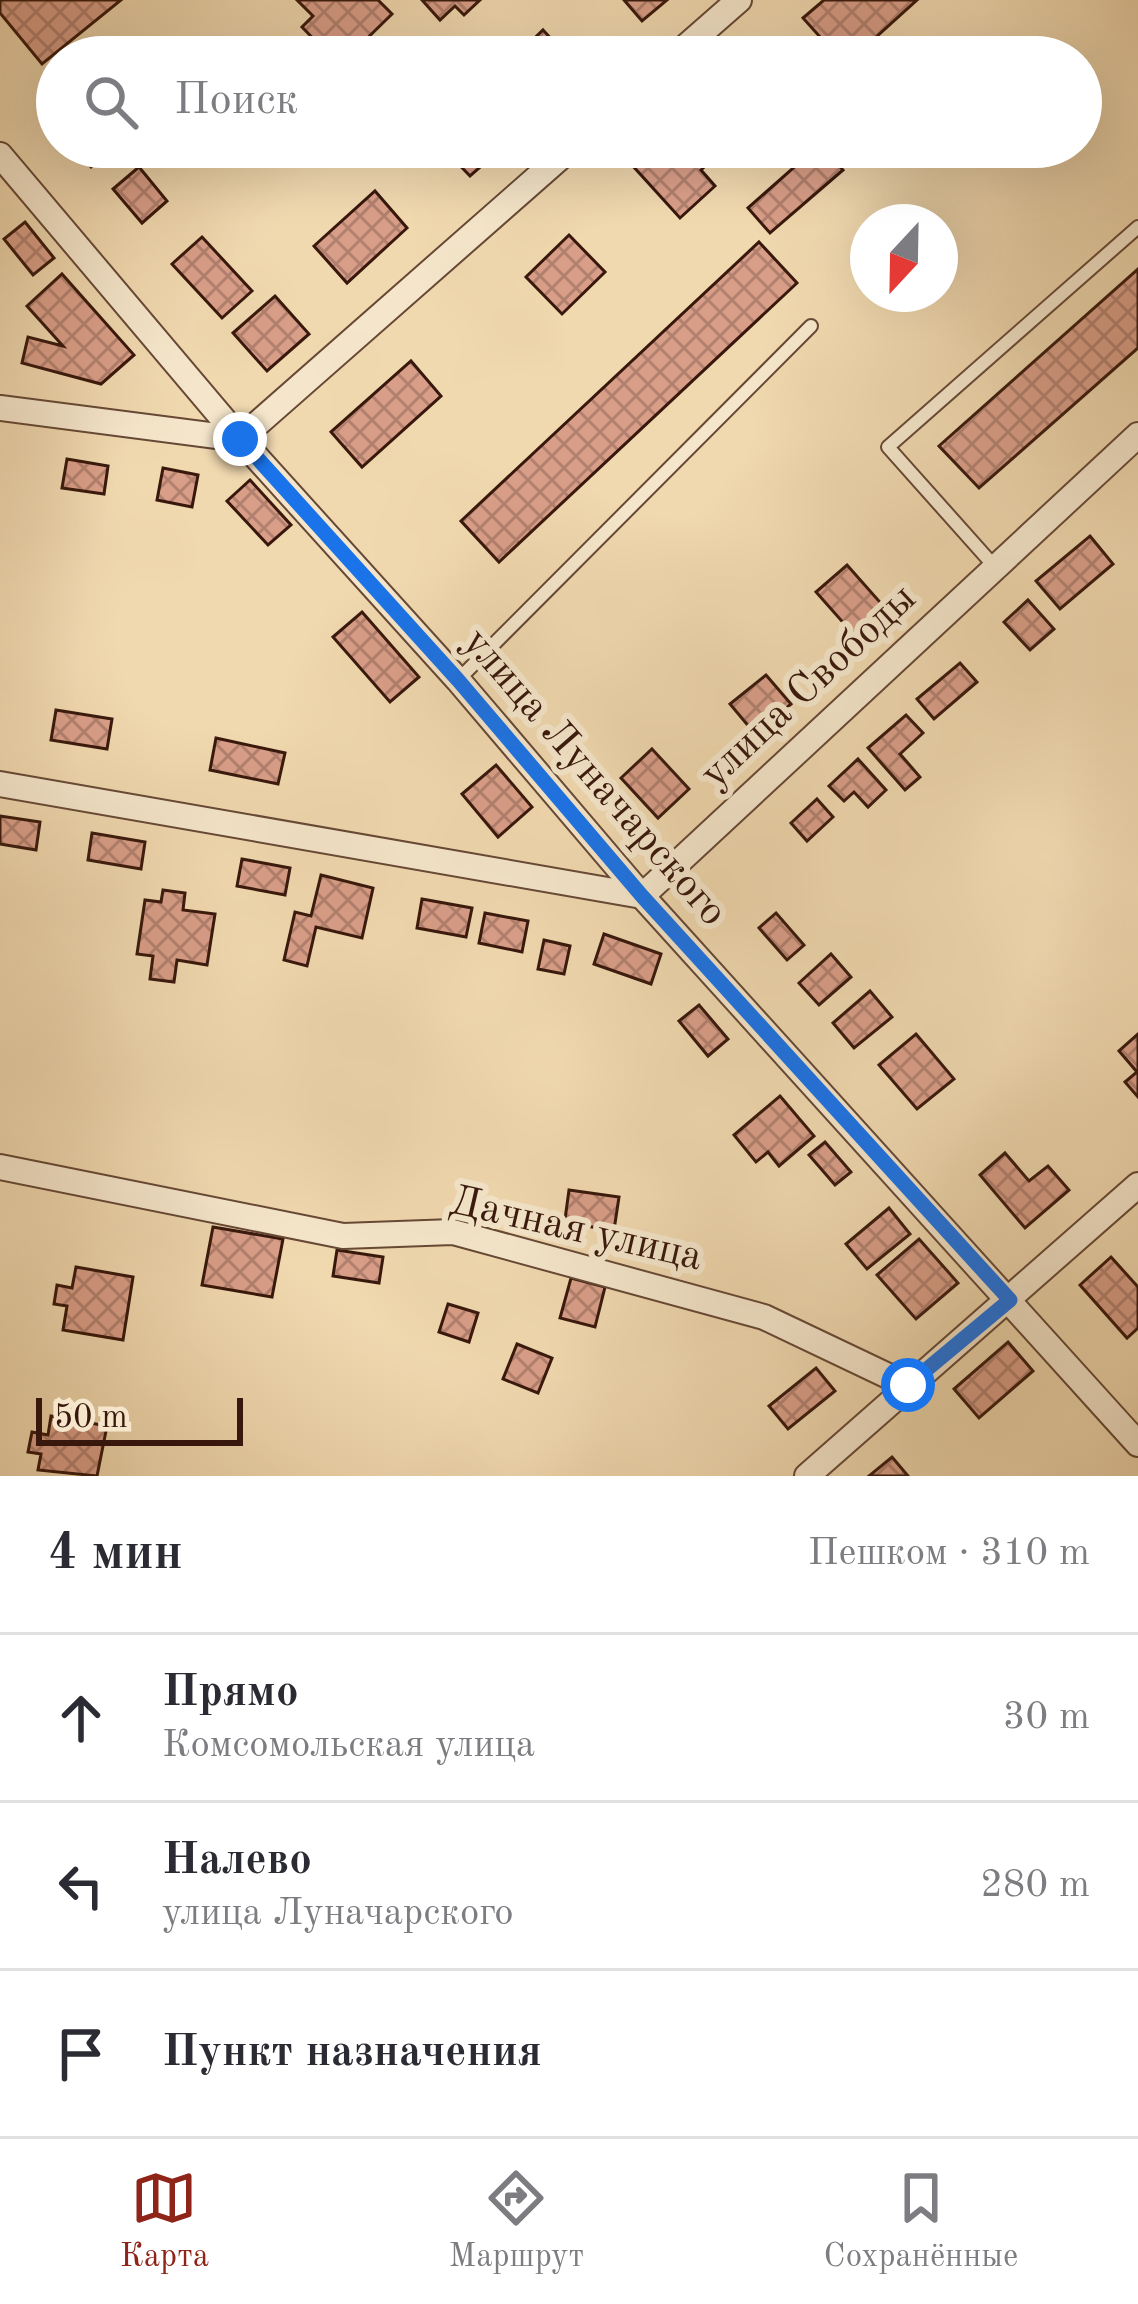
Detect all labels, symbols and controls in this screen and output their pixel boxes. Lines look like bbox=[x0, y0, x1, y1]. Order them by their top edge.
search box bbox=[36, 36, 1102, 168]
icon: search bbox=[78, 69, 144, 135]
text: Поиск bbox=[174, 79, 298, 124]
north arrow bbox=[850, 204, 958, 312]
route end bbox=[213, 412, 267, 466]
street label: улица Свободы bbox=[693, 577, 925, 797]
street label: улица Луначарского bbox=[454, 621, 734, 935]
street label: Дачная улица bbox=[446, 1181, 706, 1279]
route start bbox=[881, 1358, 935, 1412]
scale bar bbox=[36, 1392, 243, 1445]
text: 50 m bbox=[54, 1402, 128, 1435]
text: 4 мин bbox=[48, 1529, 183, 1580]
text: Пешком · 310 m bbox=[808, 1534, 1090, 1573]
text: Прямо bbox=[162, 1671, 299, 1716]
icon: ahead bbox=[48, 1685, 114, 1751]
text: 30 m bbox=[1003, 1698, 1090, 1737]
text: Комсомольская улица bbox=[162, 1726, 535, 1765]
text: Налево bbox=[162, 1839, 312, 1884]
icon: left bbox=[48, 1853, 114, 1919]
text: 280 m bbox=[980, 1866, 1090, 1905]
text: улица Луначарского bbox=[162, 1894, 514, 1933]
icon: arrive bbox=[48, 2021, 114, 2087]
text: Пункт назначения bbox=[162, 2031, 542, 2076]
tab: Карта bbox=[120, 2165, 209, 2278]
tab: Маршрут bbox=[449, 2165, 584, 2278]
tab: Сохранённые bbox=[824, 2165, 1018, 2278]

